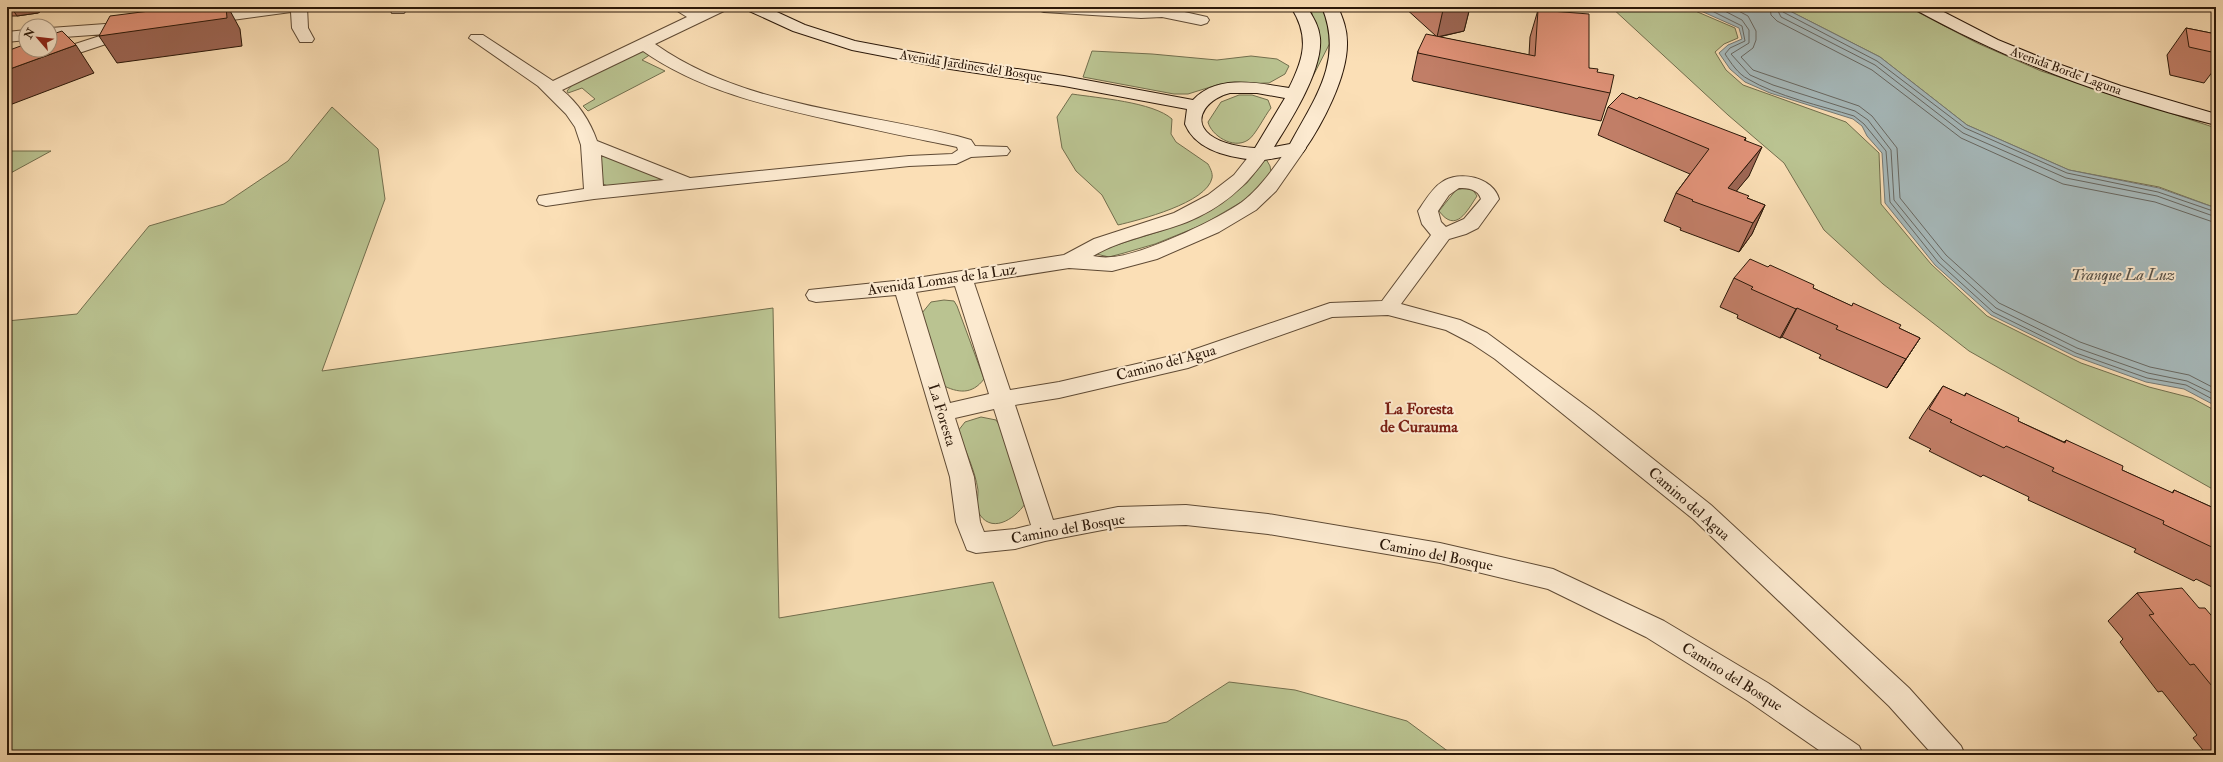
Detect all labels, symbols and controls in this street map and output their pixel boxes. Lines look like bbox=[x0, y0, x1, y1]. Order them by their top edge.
north arrow bbox=[18, 18, 58, 58]
text: N bbox=[21, 25, 38, 42]
street label: Avenida Borde Laguna bbox=[2007, 43, 2125, 99]
street label: Avenida Jardines del Bosque bbox=[898, 47, 1044, 85]
street label: Avenida Lomas de la Luz bbox=[865, 260, 1018, 300]
water label: Tranque La Luz bbox=[2071, 265, 2175, 285]
street label: Camino del Agua bbox=[1114, 340, 1219, 385]
street label: La Foresta bbox=[923, 381, 961, 449]
district label: La Foresta de Curauma bbox=[1380, 399, 1458, 437]
street label: Camino del Agua bbox=[1644, 463, 1734, 545]
street label: Camino del Bosque bbox=[1009, 510, 1127, 548]
street label: Camino del Bosque bbox=[1377, 535, 1495, 575]
street label: Camino del Bosque bbox=[1678, 638, 1786, 716]

